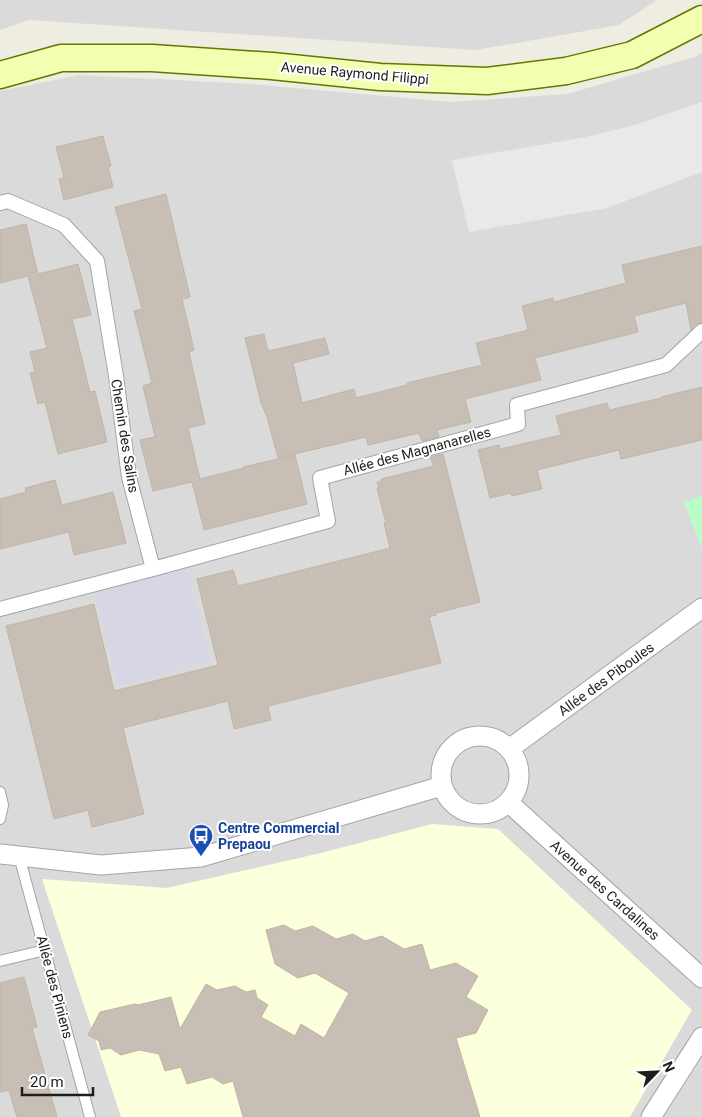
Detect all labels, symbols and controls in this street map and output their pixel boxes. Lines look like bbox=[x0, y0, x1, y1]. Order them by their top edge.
street label: Avenue Raymond Filippi bbox=[280, 59, 430, 87]
street label: Chemin des Salins bbox=[108, 378, 142, 494]
street label: Allée des Magnanarelles bbox=[341, 424, 493, 478]
street label: Allée des Piboules bbox=[555, 639, 657, 719]
place label: Centre Commercial Prepaou bbox=[218, 820, 339, 852]
bus stop icon: Centre Commercial Prepaou bbox=[188, 823, 214, 857]
street label: Avenue des Cardalines bbox=[547, 837, 663, 943]
street label: Allée des Piniens bbox=[34, 934, 76, 1040]
north arrow bbox=[632, 1047, 682, 1097]
text: N bbox=[660, 1059, 678, 1074]
scale bar bbox=[22, 1064, 94, 1096]
text: 20 m bbox=[30, 1073, 64, 1091]

